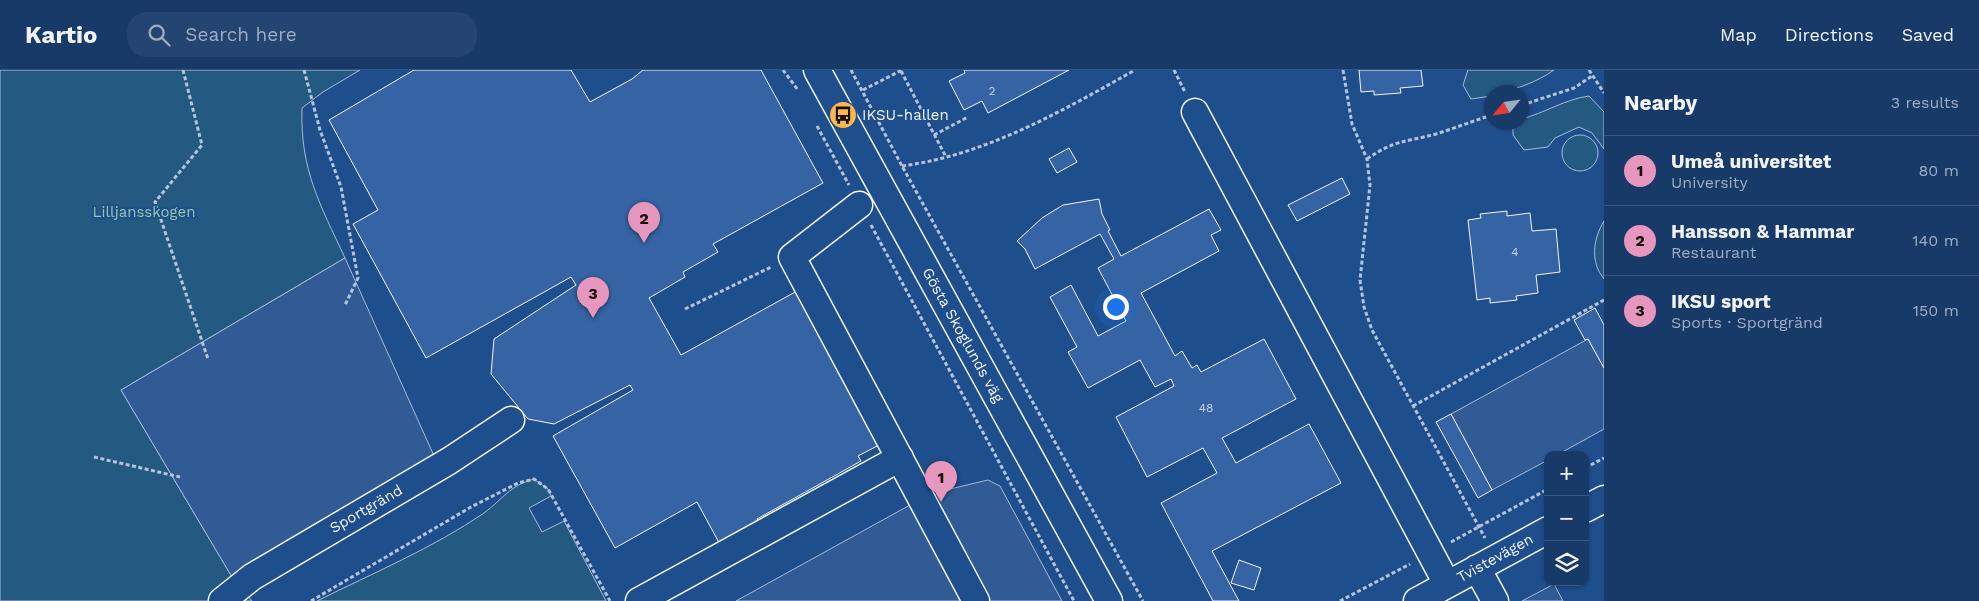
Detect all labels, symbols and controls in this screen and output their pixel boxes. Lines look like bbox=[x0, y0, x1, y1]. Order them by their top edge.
search box bbox=[127, 12, 477, 57]
text: Kartio bbox=[25, 21, 97, 49]
icon: search bbox=[145, 21, 173, 49]
text: Search here bbox=[185, 23, 297, 46]
text: Map bbox=[1720, 24, 1757, 45]
text: Directions bbox=[1785, 24, 1874, 45]
text: Saved bbox=[1902, 24, 1954, 45]
house number: 2 bbox=[989, 84, 996, 98]
north arrow bbox=[1484, 85, 1529, 130]
text: Nearby bbox=[1624, 90, 1697, 115]
text: 3 results bbox=[1891, 93, 1959, 112]
bus stop icon: IKSU-hallen bbox=[828, 100, 858, 130]
place label: IKSU-hallen bbox=[862, 106, 949, 124]
text: Umeå universitet bbox=[1671, 150, 1831, 173]
text: 1 bbox=[1637, 161, 1643, 180]
text: 80 m bbox=[1918, 161, 1959, 180]
text: University bbox=[1671, 173, 1748, 192]
pin: 2 bbox=[628, 202, 660, 243]
park label: Lilljansskogen bbox=[93, 203, 195, 221]
text: Hansson & Hammar bbox=[1671, 220, 1854, 243]
text: 2 bbox=[1635, 231, 1645, 250]
text: 140 m bbox=[1912, 231, 1959, 250]
text: Restaurant bbox=[1671, 243, 1757, 262]
house number: 4 bbox=[1511, 245, 1519, 259]
street label: Gösta Skoglunds väg bbox=[918, 264, 1008, 406]
pin: 3 bbox=[577, 277, 609, 318]
text: IKSU sport bbox=[1671, 290, 1771, 313]
your location bbox=[1103, 294, 1129, 320]
text: 3 bbox=[1635, 301, 1645, 320]
text: 150 m bbox=[1913, 301, 1959, 320]
text: Sports · Sportgränd bbox=[1671, 313, 1823, 332]
house number: 48 bbox=[1199, 401, 1213, 415]
map controls bbox=[1544, 451, 1589, 586]
button: + bbox=[1544, 451, 1589, 496]
pin: 1 bbox=[925, 461, 957, 502]
street label: Sportgränd bbox=[326, 481, 406, 537]
button: − bbox=[1544, 496, 1589, 541]
street label: Tvistevägen bbox=[1454, 530, 1536, 586]
button: layers bbox=[1544, 541, 1589, 586]

